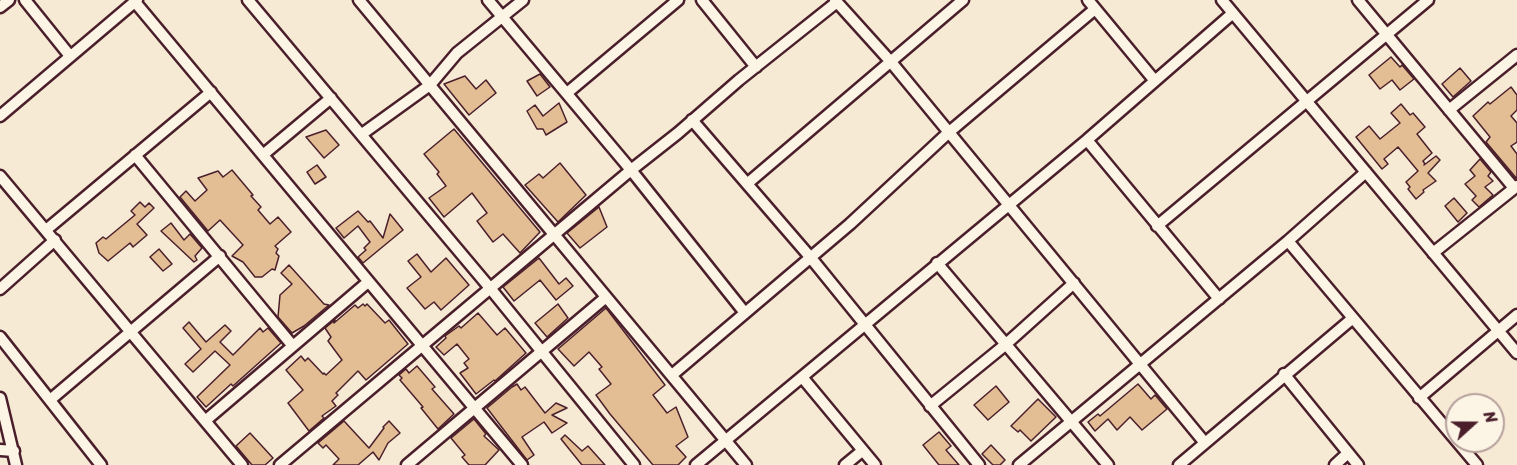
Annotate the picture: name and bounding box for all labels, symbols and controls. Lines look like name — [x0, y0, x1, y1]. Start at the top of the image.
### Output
north arrow — [1445, 393, 1505, 453]
text: N — [1475, 407, 1506, 427]

